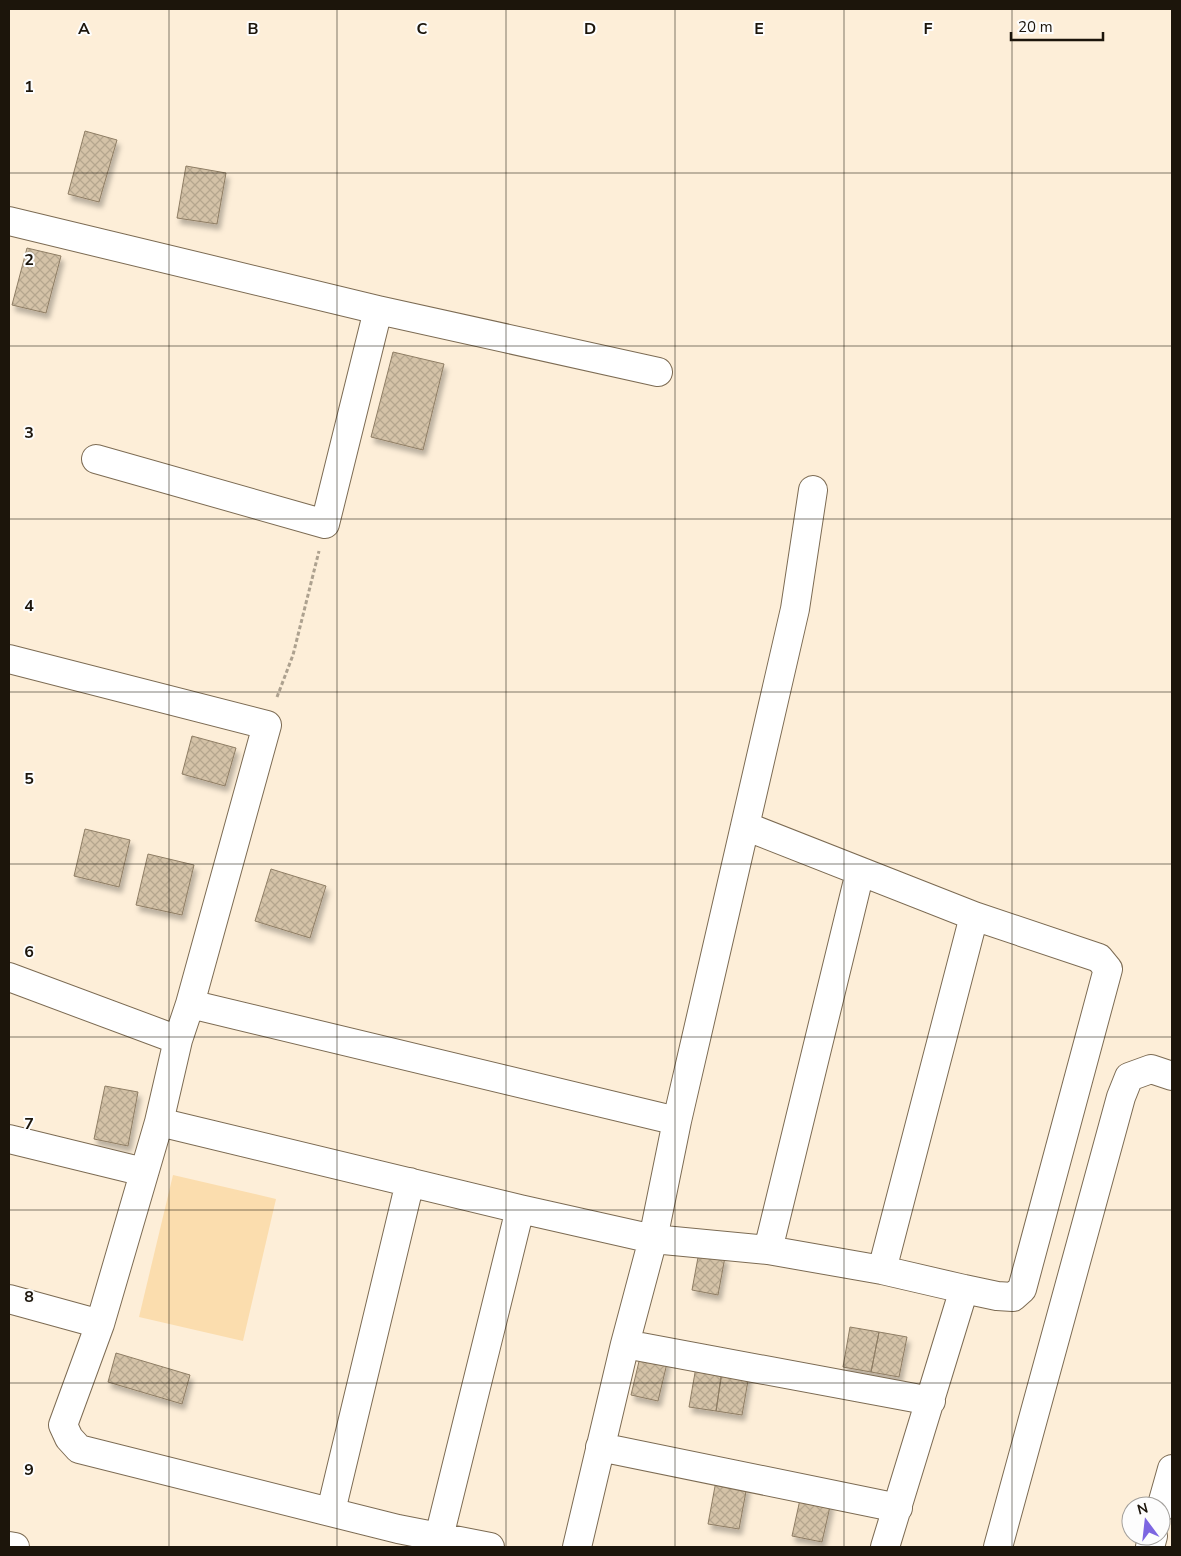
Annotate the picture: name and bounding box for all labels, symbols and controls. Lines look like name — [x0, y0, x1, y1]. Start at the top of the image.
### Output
scale bar — [1011, 10, 1104, 42]
text: 20 m — [1018, 17, 1053, 37]
text: A — [78, 18, 90, 40]
text: B — [247, 18, 259, 40]
text: C — [417, 18, 428, 40]
text: D — [584, 18, 596, 40]
text: E — [754, 18, 764, 40]
text: F — [924, 18, 933, 40]
text: 1 — [24, 76, 34, 98]
text: 2 — [24, 249, 34, 271]
text: 3 — [24, 422, 34, 444]
text: 4 — [24, 595, 34, 617]
text: 5 — [24, 768, 34, 790]
text: 6 — [24, 941, 34, 963]
text: 7 — [24, 1113, 34, 1135]
text: 8 — [24, 1286, 34, 1308]
text: 9 — [24, 1459, 34, 1481]
north arrow — [1121, 1496, 1171, 1546]
text: N — [1135, 1498, 1150, 1519]

